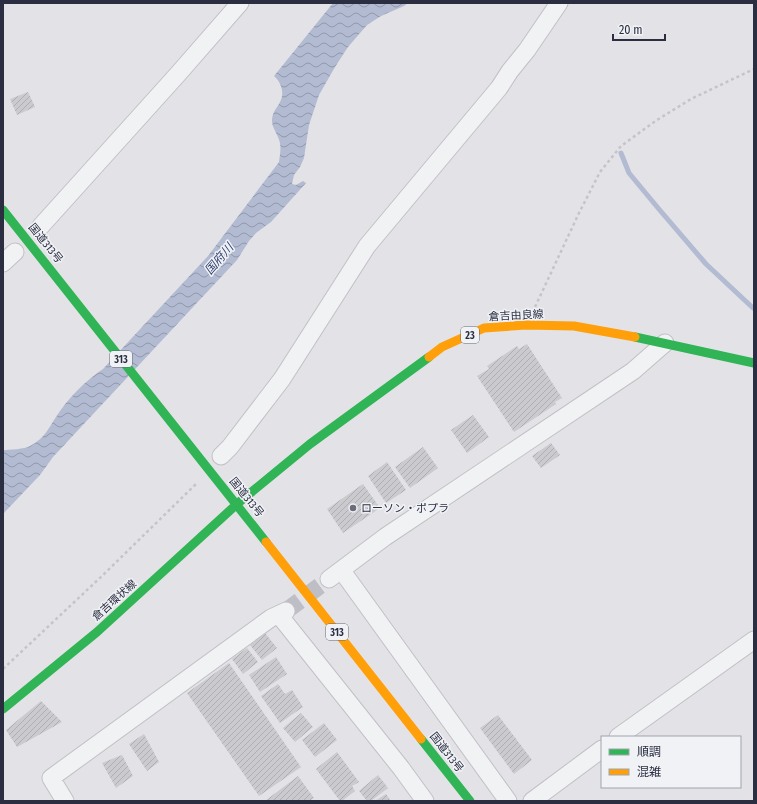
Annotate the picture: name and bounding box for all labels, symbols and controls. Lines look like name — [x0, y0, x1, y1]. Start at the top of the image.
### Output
scale bar — [613, 16, 665, 42]
text: 20 m — [619, 23, 643, 37]
street label: 国道313号 — [26, 221, 65, 266]
water label: 国府川 — [202, 239, 237, 277]
street label: 倉吉由良線 — [488, 308, 544, 323]
road number: 23 — [461, 327, 479, 343]
road number: 313 — [110, 351, 132, 367]
street label: 国道313号 — [227, 475, 266, 520]
place label: ローソン・ポプラ — [361, 502, 449, 515]
marker: ローソン・ポプラ — [348, 503, 358, 513]
street label: 倉吉環状線 — [90, 577, 139, 624]
road number: 313 — [326, 624, 348, 640]
street label: 国道313号 — [427, 730, 466, 775]
legend — [601, 736, 741, 788]
text: 順調 — [637, 745, 661, 759]
text: 混雑 — [637, 765, 661, 779]

